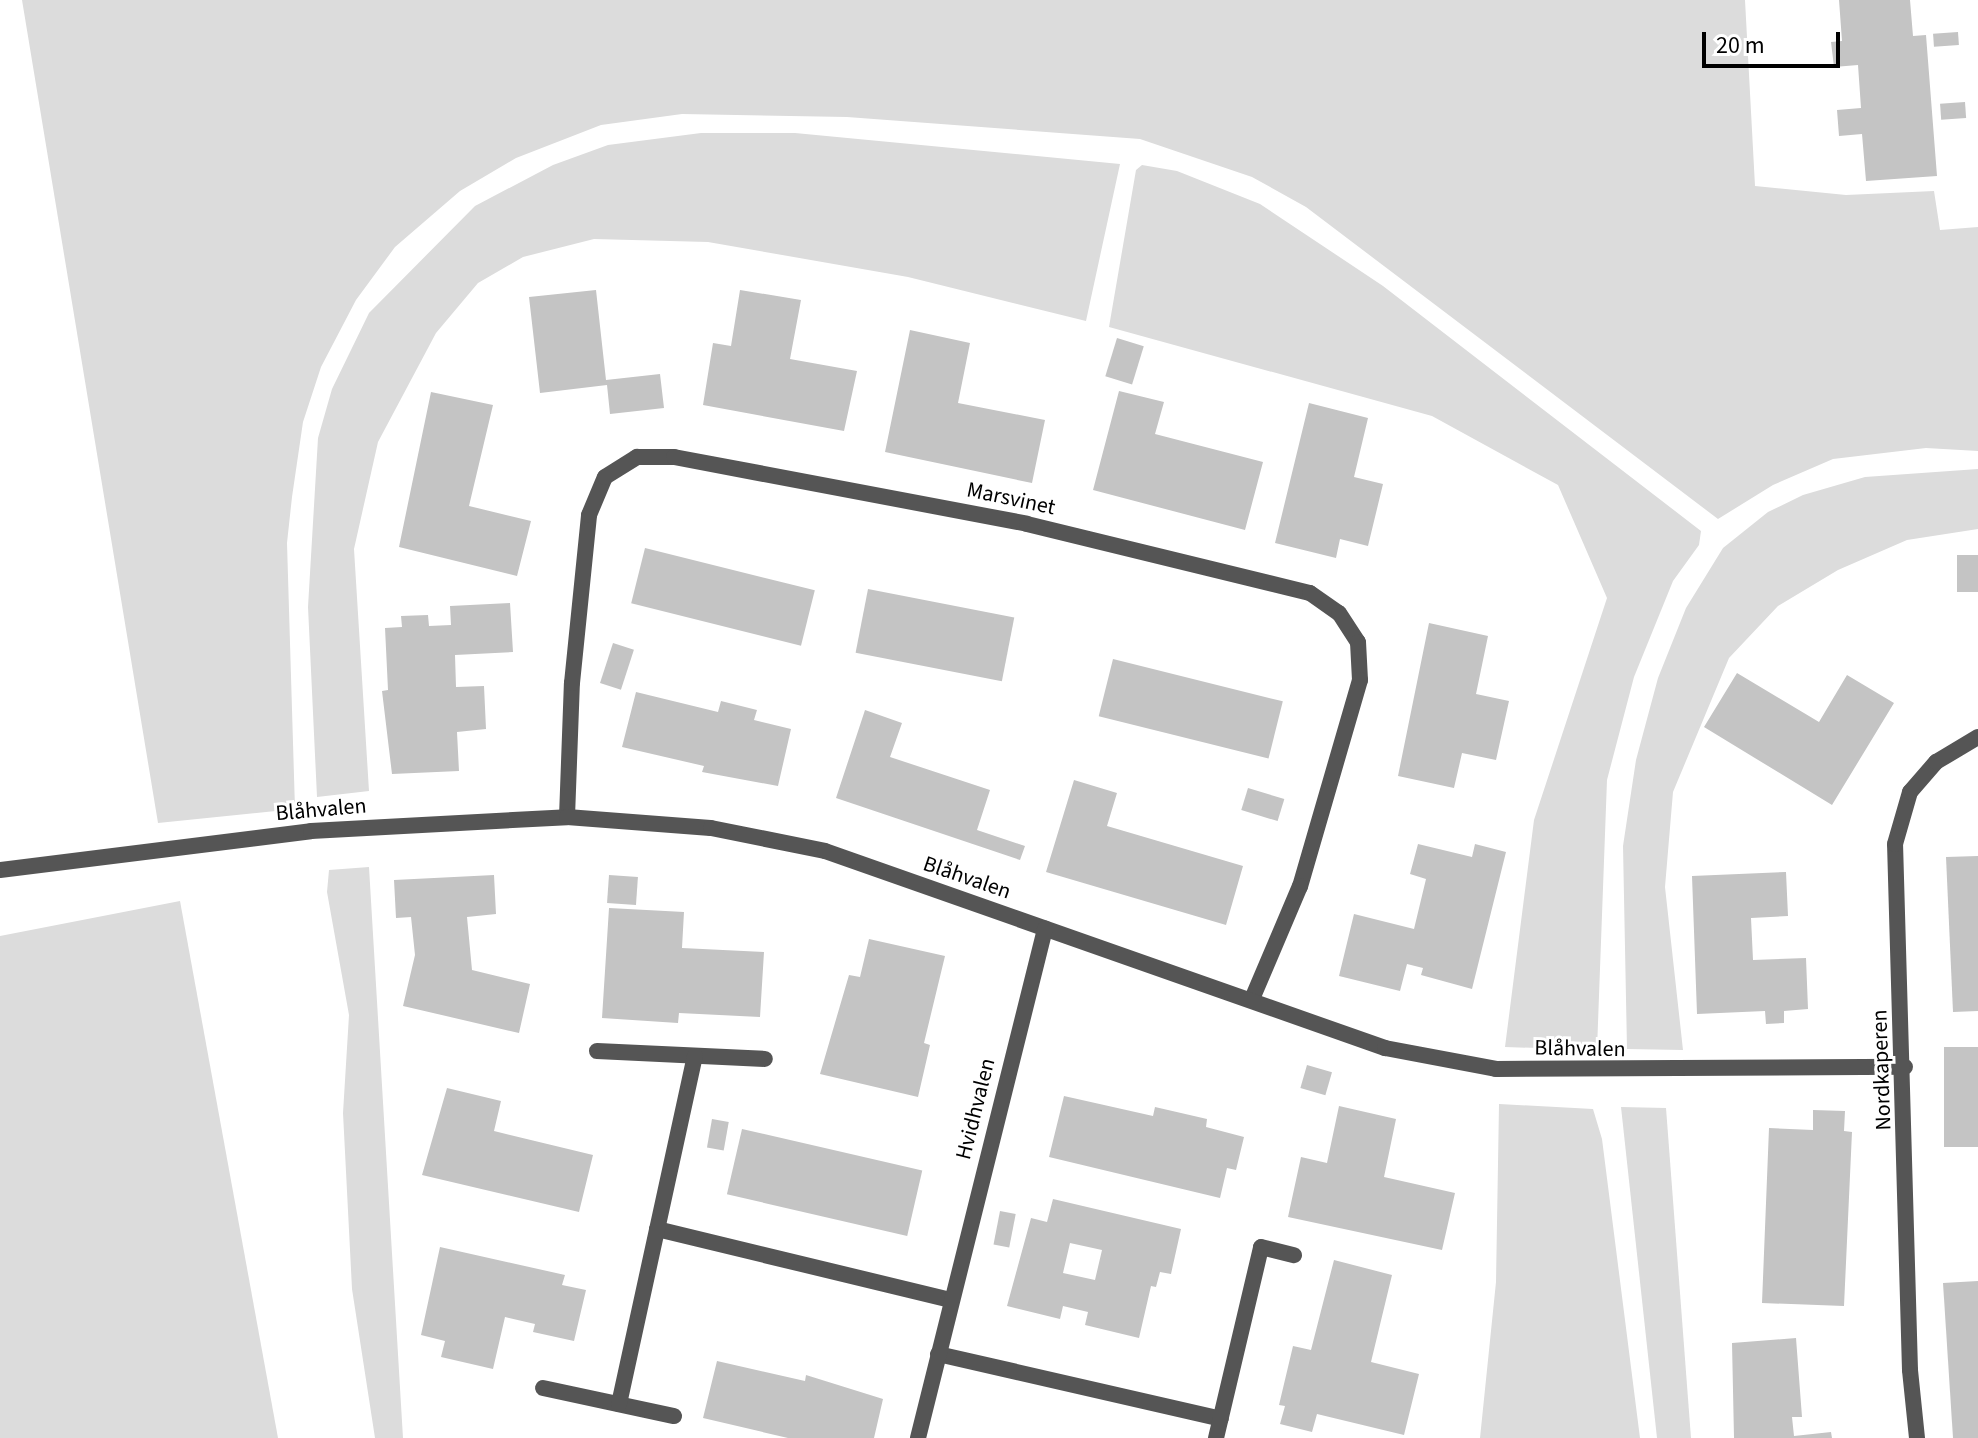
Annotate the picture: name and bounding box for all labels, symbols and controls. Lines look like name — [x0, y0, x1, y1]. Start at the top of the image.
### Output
scale bar — [1706, 16, 1844, 66]
text: 20 m — [1716, 28, 1765, 63]
street label: Marsvinet — [964, 477, 1058, 521]
street label: Blåhvalen — [274, 793, 368, 827]
street label: Blåhvalen — [920, 851, 1014, 905]
street label: Nordkaperen — [1867, 1009, 1897, 1131]
street label: Blåhvalen — [1534, 1035, 1626, 1063]
street label: Hvidhvalen — [951, 1056, 1001, 1162]

